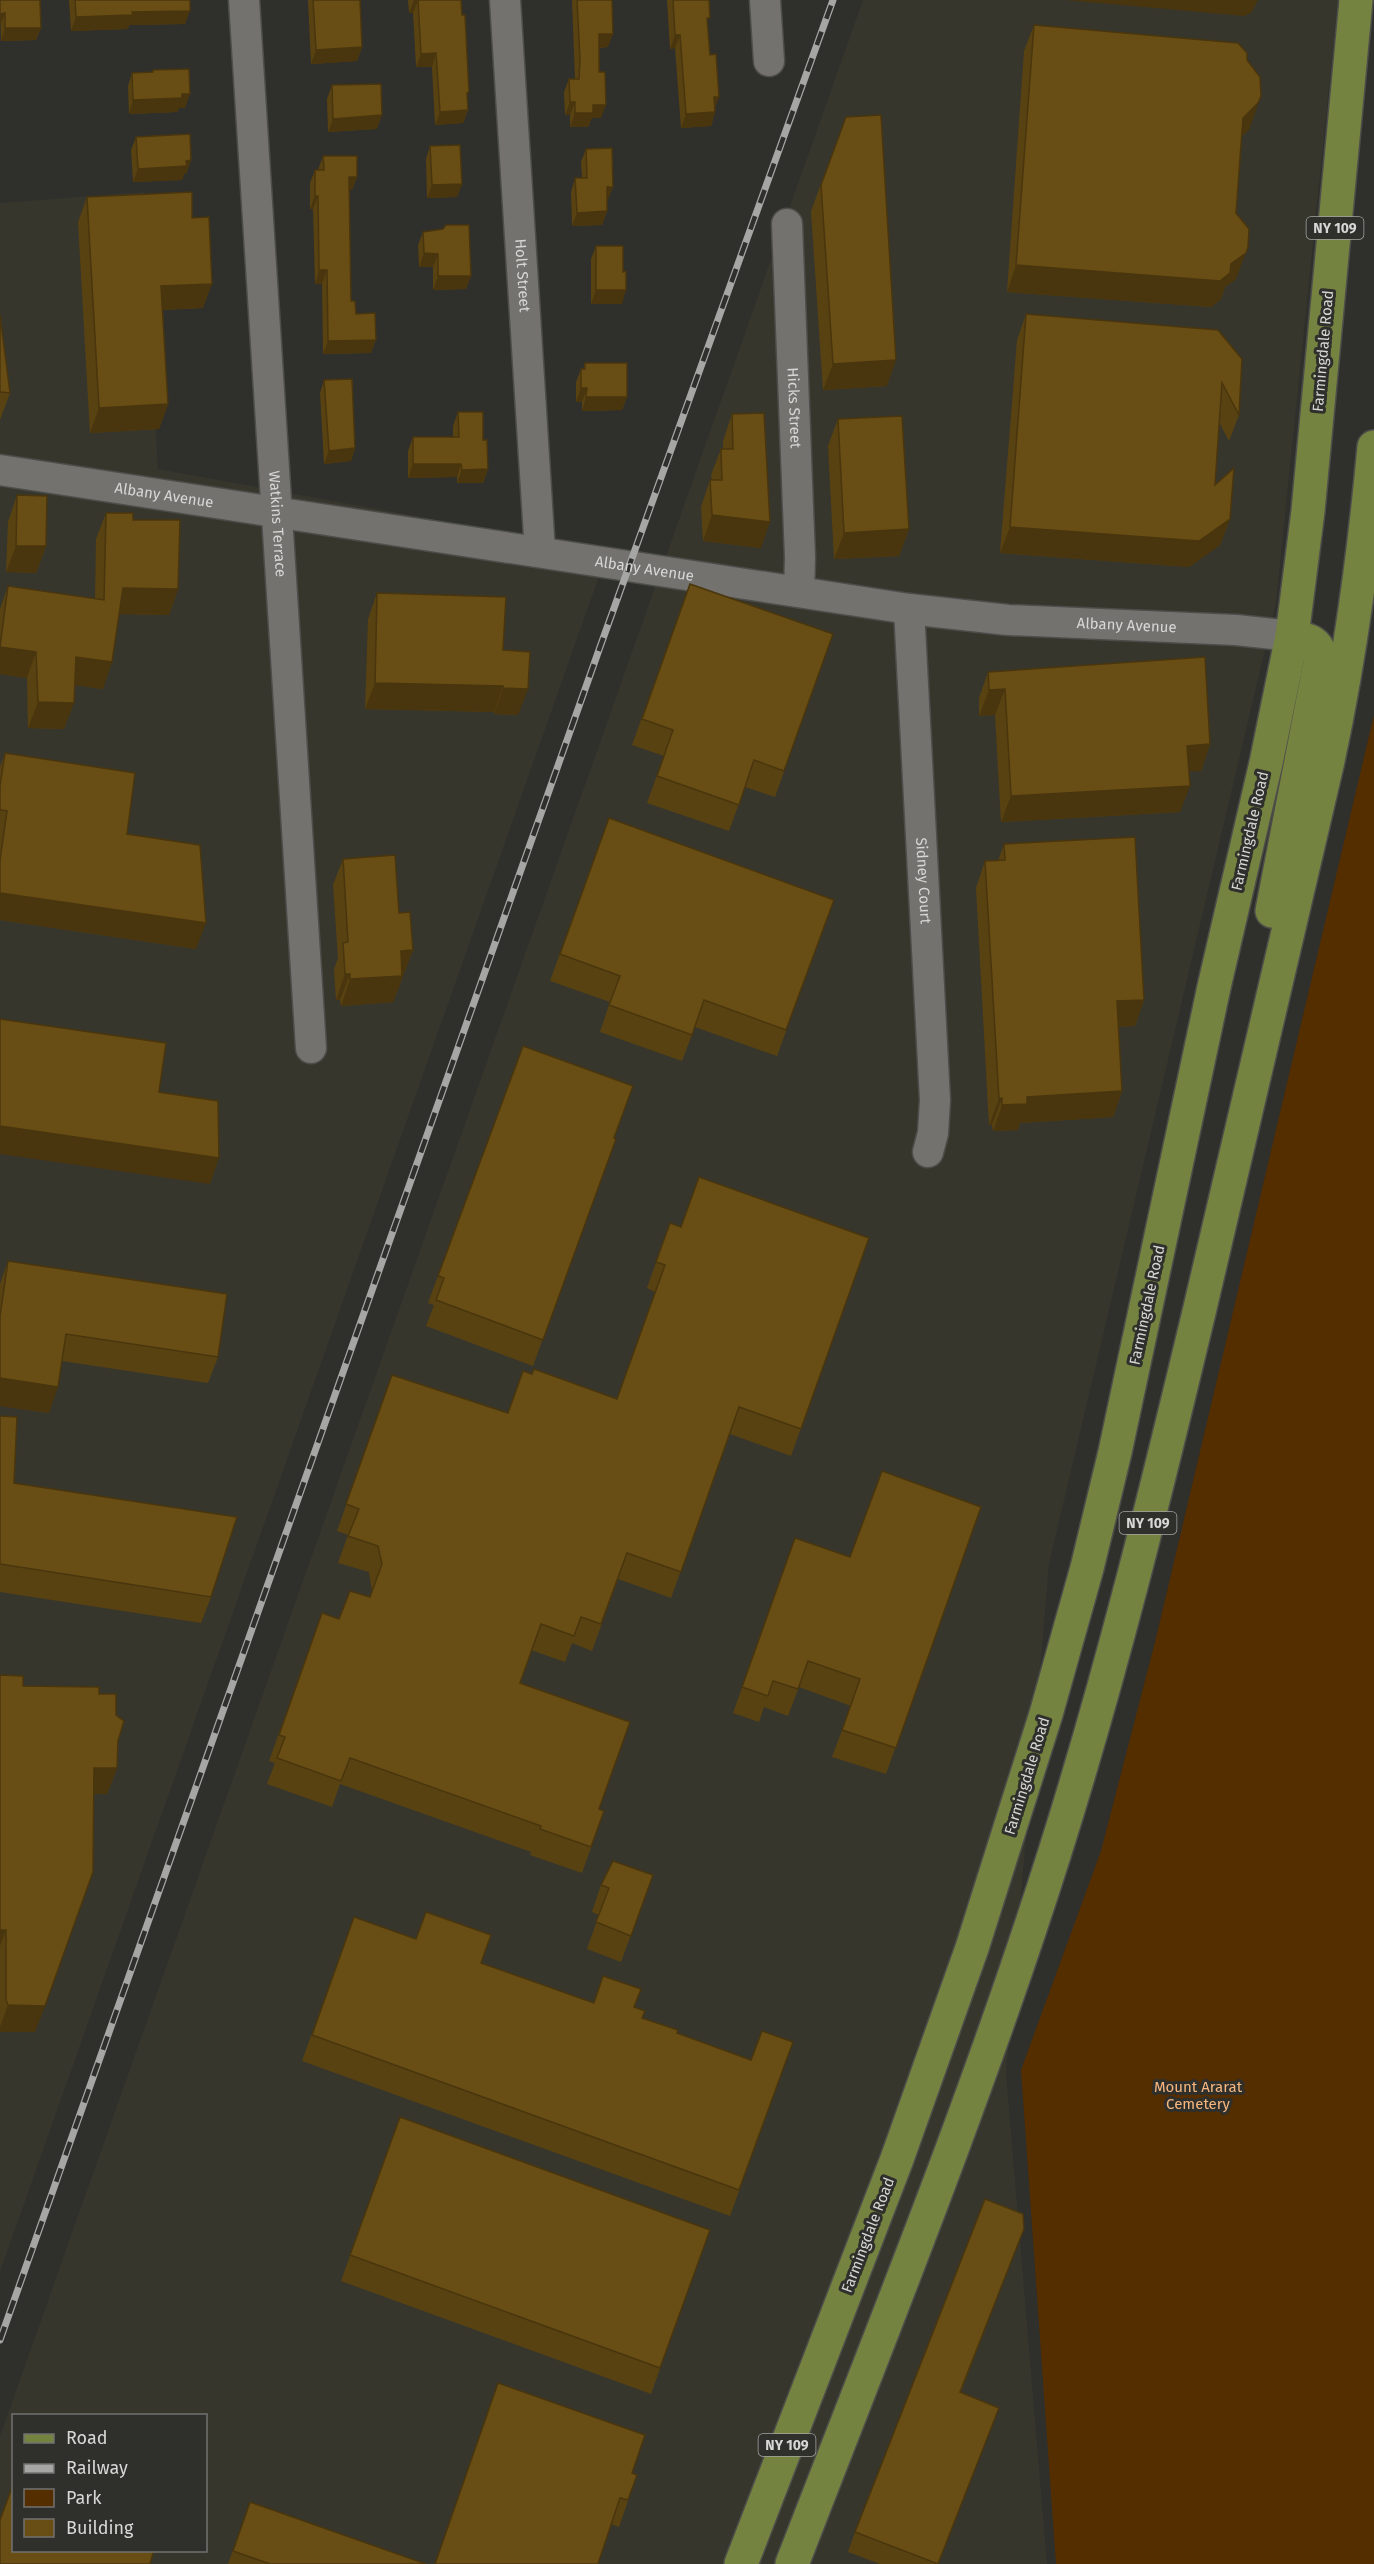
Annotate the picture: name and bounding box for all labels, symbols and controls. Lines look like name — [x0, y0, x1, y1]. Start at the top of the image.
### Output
road number: NY 109 — [1306, 217, 1364, 239]
street label: Holt Street — [511, 238, 534, 313]
street label: Farmingdale Road — [1309, 289, 1337, 413]
street label: Hicks Street — [784, 367, 805, 449]
street label: Watkins Terrace — [265, 470, 290, 578]
street label: Albany Avenue — [113, 479, 215, 512]
street label: Albany Avenue — [594, 552, 695, 585]
street label: Albany Avenue — [1076, 614, 1177, 636]
street label: Farmingdale Road — [1228, 770, 1272, 892]
street label: Sidney Court — [912, 837, 935, 925]
street label: Farmingdale Road — [1126, 1244, 1168, 1366]
road number: NY 109 — [1120, 1512, 1176, 1534]
street label: Farmingdale Road — [1001, 1715, 1053, 1837]
park label: Mount Ararat Cemetery — [1154, 2078, 1243, 2113]
street label: Farmingdale Road — [838, 2175, 898, 2295]
legend — [12, 2414, 207, 2552]
text: Road — [66, 2427, 108, 2449]
road number: NY 109 — [758, 2434, 816, 2456]
text: Railway — [66, 2457, 128, 2479]
text: Park — [66, 2487, 102, 2509]
text: Building — [66, 2517, 134, 2539]

